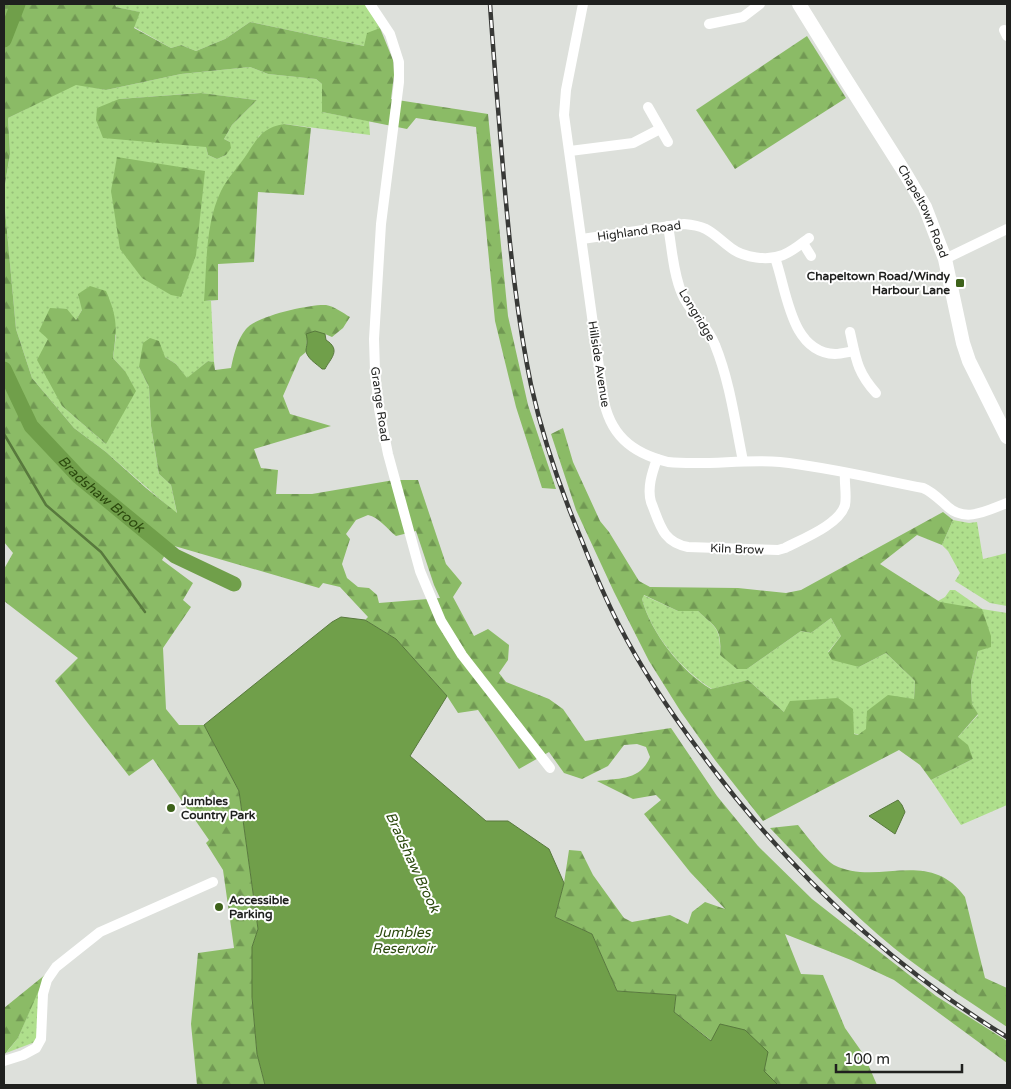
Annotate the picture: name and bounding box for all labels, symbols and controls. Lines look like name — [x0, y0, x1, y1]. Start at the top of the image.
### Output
street label: Chapeltown Road — [895, 162, 951, 260]
street label: Highland Road — [596, 218, 682, 244]
place label: Chapeltown Road/Windy Harbour Lane — [807, 269, 951, 297]
marker: Chapeltown Road/Windy Harbour Lane — [954, 277, 966, 289]
street label: Longridge — [676, 286, 718, 344]
street label: Hillside Avenue — [585, 320, 613, 408]
street label: Grange Road — [368, 366, 392, 442]
water label: Bradshaw Brook — [54, 452, 149, 537]
street label: Kiln Brow — [710, 541, 765, 557]
place label: Jumbles Country Park — [180, 794, 256, 823]
marker: Jumbles Country Park — [165, 802, 177, 814]
water label: Bradshaw Brook — [382, 809, 444, 916]
place label: Accessible Parking — [229, 893, 289, 922]
marker: Accessible Parking — [213, 901, 225, 913]
water label: Jumbles Reservoir — [372, 924, 436, 957]
scale bar — [836, 1042, 962, 1074]
text: 100 m — [844, 1050, 890, 1068]

